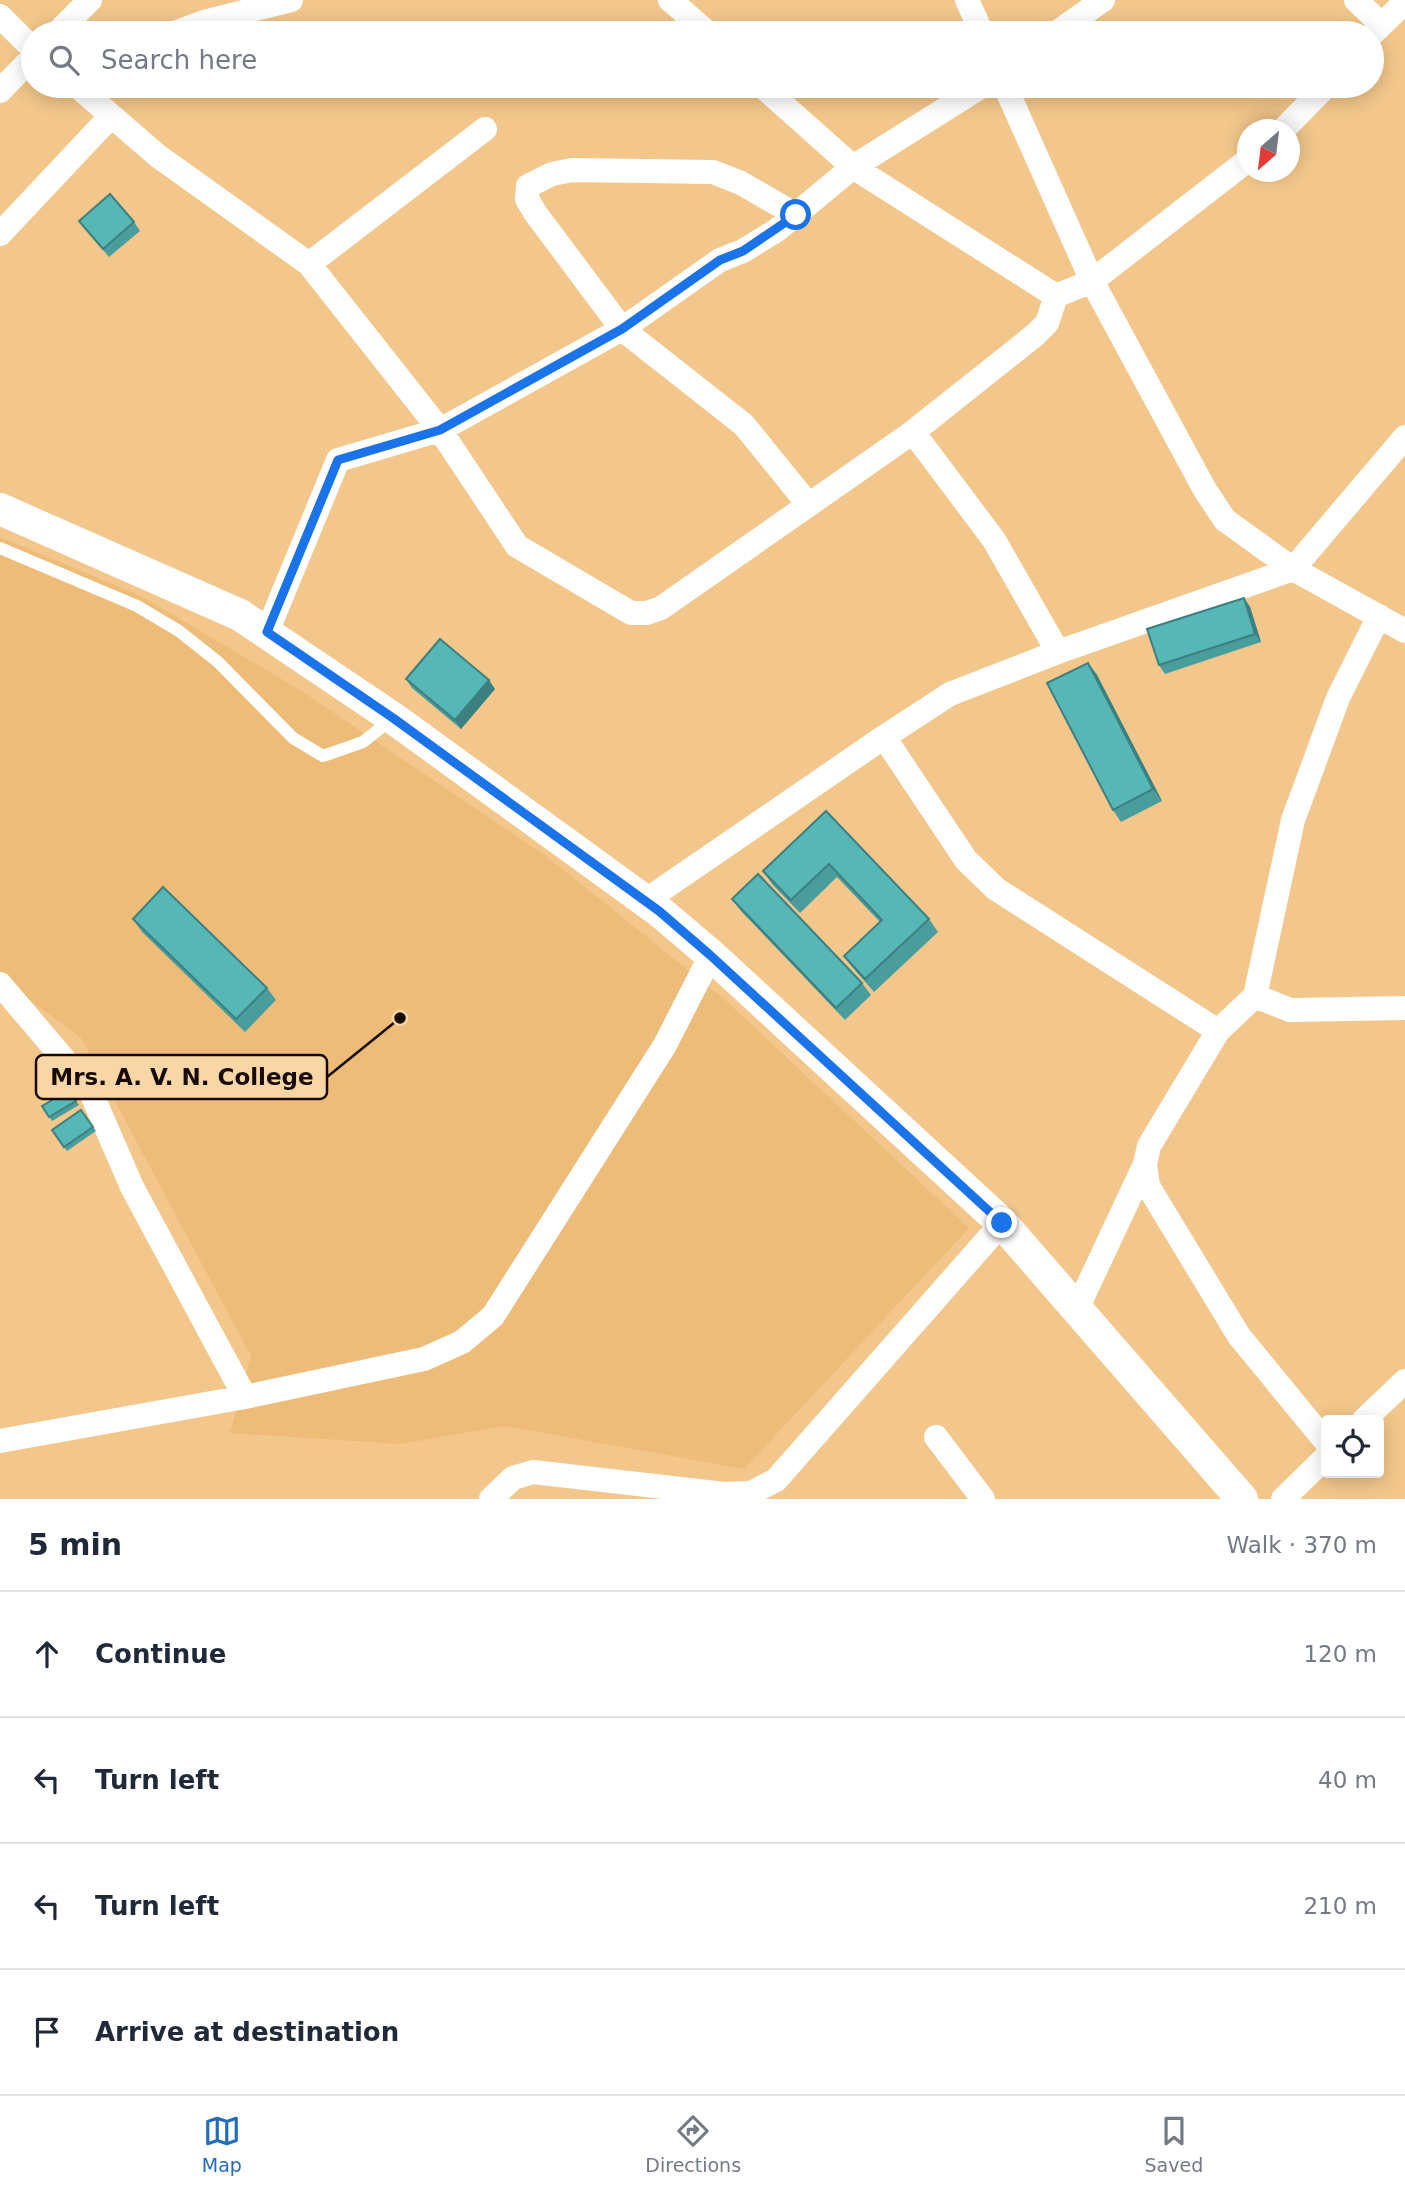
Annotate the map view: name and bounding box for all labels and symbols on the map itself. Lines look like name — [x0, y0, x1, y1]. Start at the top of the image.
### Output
north arrow — [1237, 119, 1300, 182]
route start — [780, 199, 811, 230]
callout: Mrs. A. V. N. College — [36, 1055, 327, 1099]
text: Mrs. A. V. N. College — [50, 1064, 314, 1090]
route end — [986, 1207, 1017, 1238]

